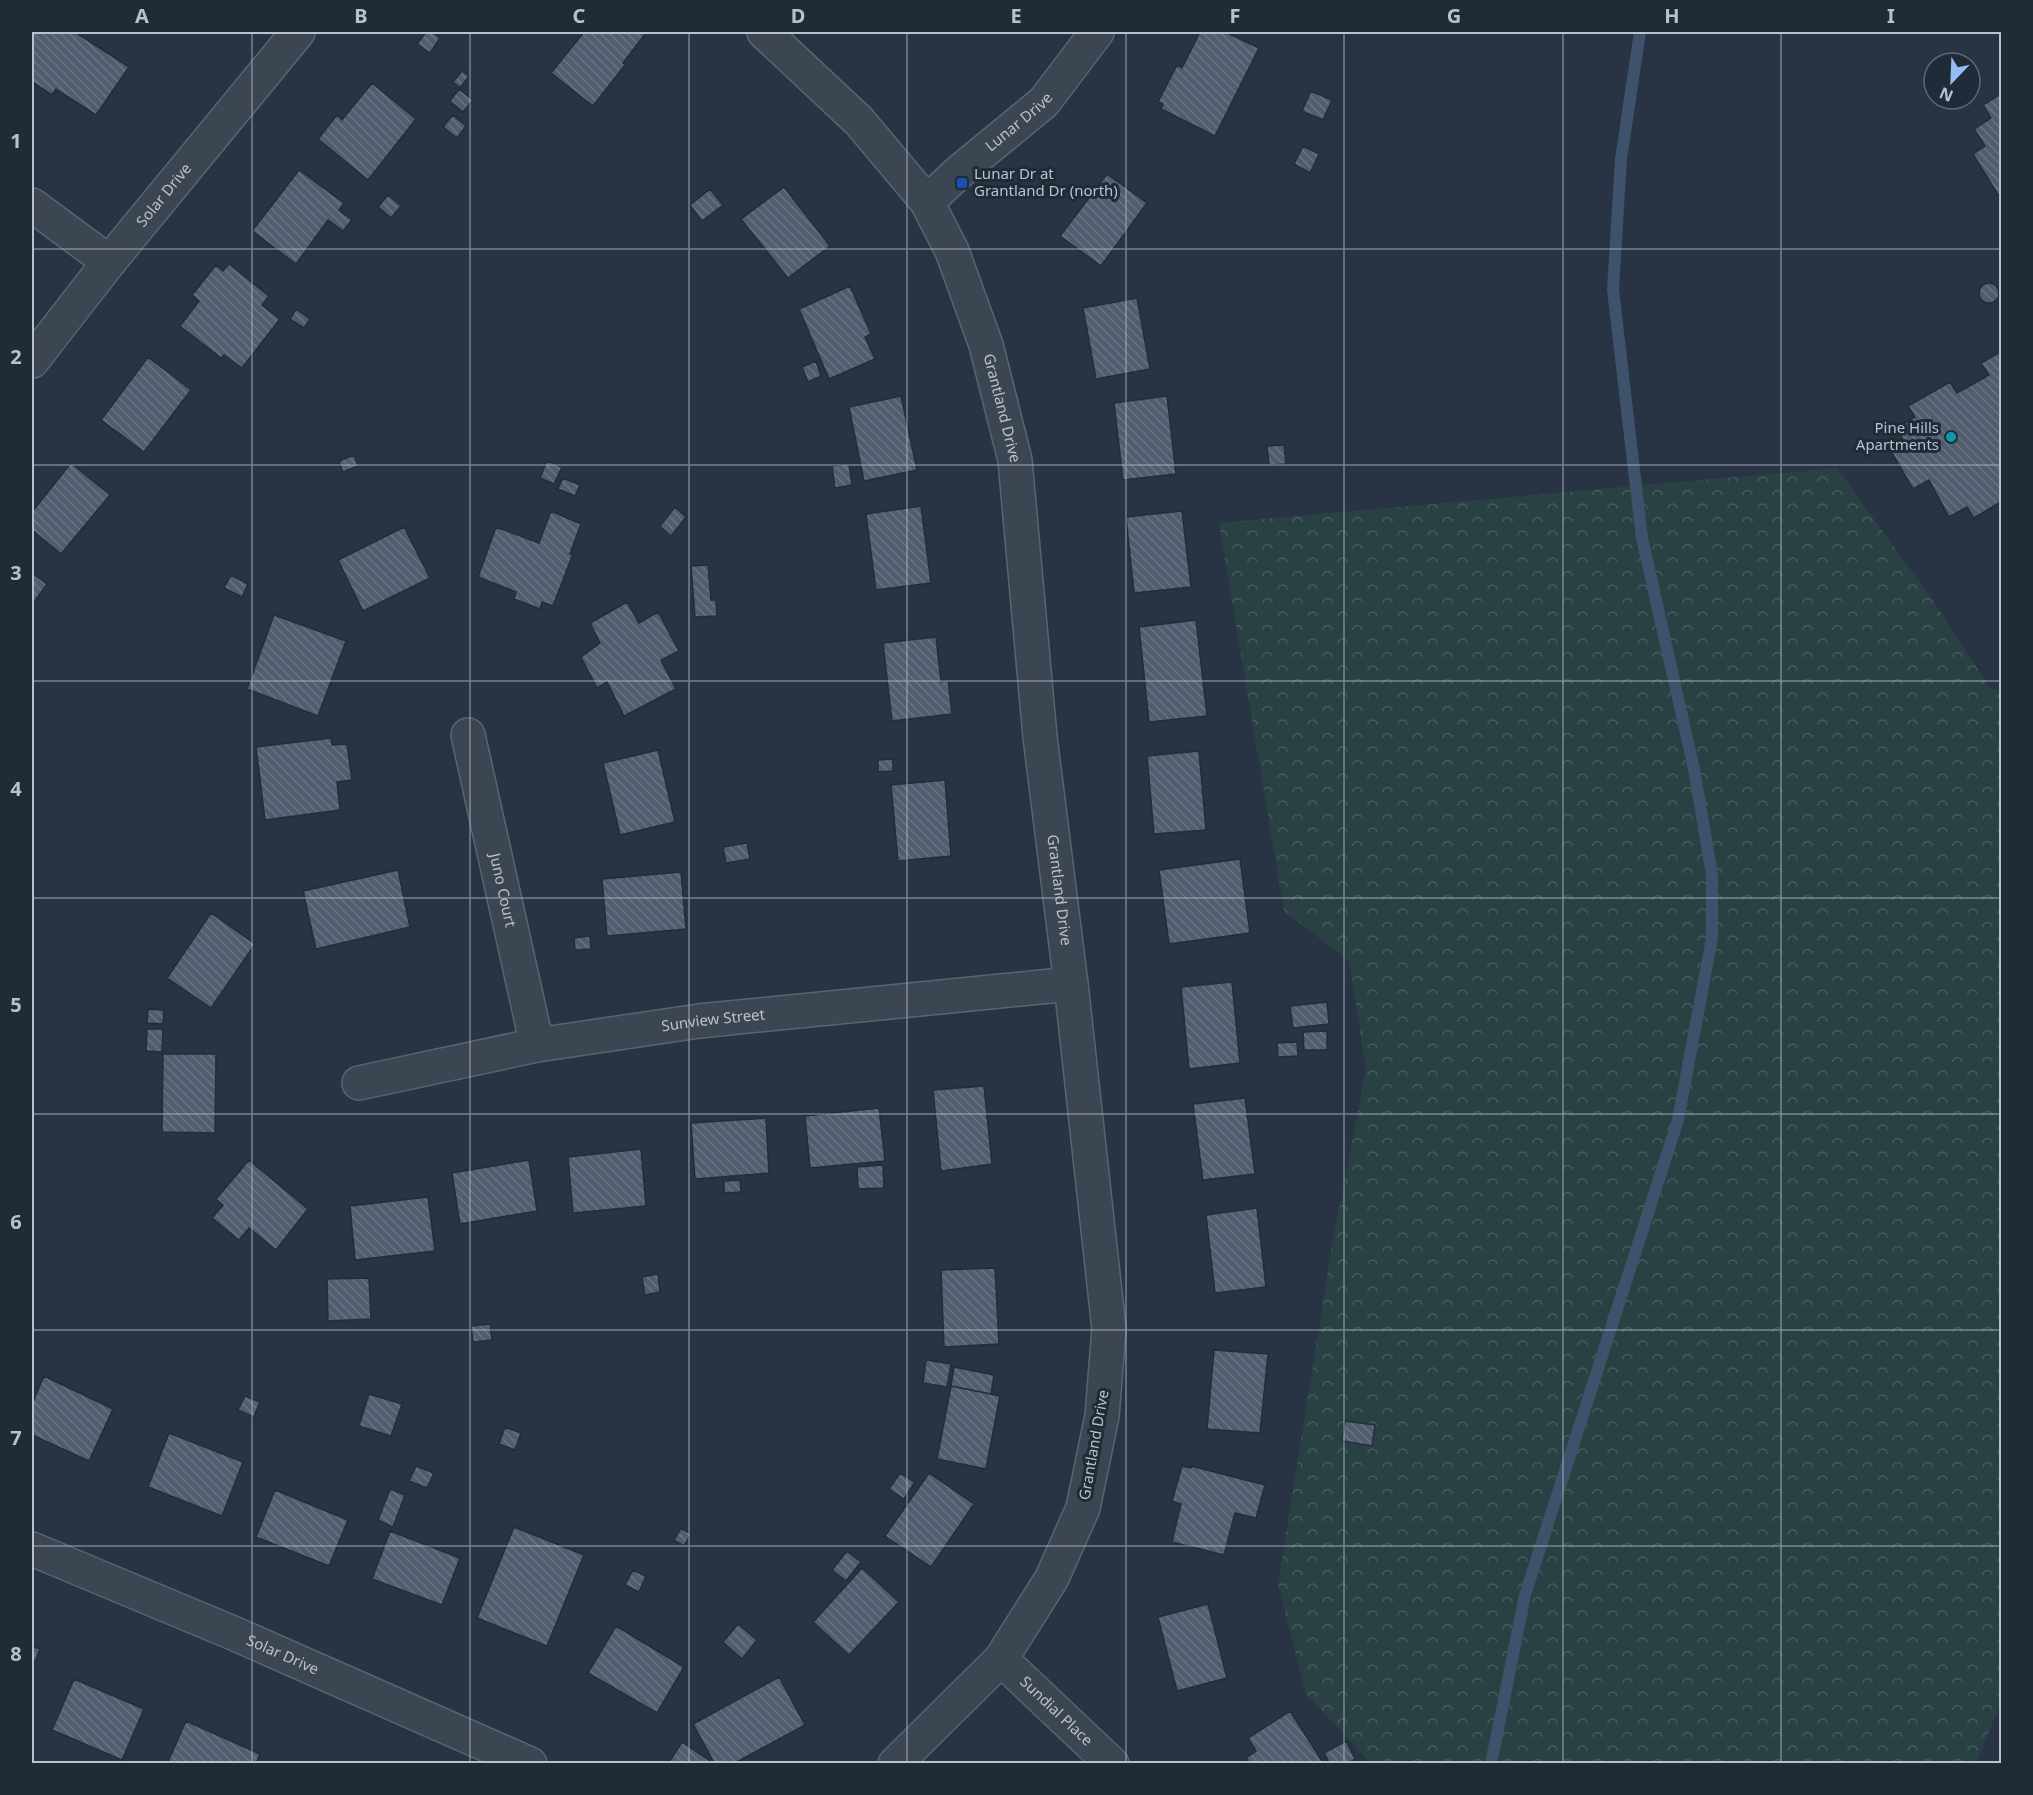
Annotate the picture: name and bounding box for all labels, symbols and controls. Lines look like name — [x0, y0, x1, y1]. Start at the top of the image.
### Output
text: A — [135, 2, 149, 29]
text: B — [354, 2, 368, 29]
text: C — [573, 2, 586, 29]
text: D — [791, 2, 805, 29]
text: E — [1010, 2, 1022, 29]
text: F — [1230, 2, 1240, 29]
text: G — [1447, 2, 1461, 29]
text: H — [1664, 2, 1680, 29]
text: I — [1887, 2, 1895, 29]
north arrow — [1922, 51, 1982, 111]
text: N — [1936, 82, 1956, 107]
street label: Lunar Drive — [981, 88, 1057, 155]
text: 1 — [10, 127, 22, 154]
street label: Solar Drive — [131, 158, 195, 231]
place label: Lunar Dr at Grantland Dr (north) — [974, 163, 1118, 200]
marker: Lunar Dr at Grantland Dr (north) — [955, 176, 969, 190]
text: 2 — [10, 343, 22, 370]
street label: Grantland Drive — [980, 351, 1026, 465]
place label: Pine Hills Apartments — [1856, 417, 1939, 454]
marker: Pine Hills Apartments — [1944, 430, 1958, 444]
text: 3 — [10, 559, 22, 586]
text: 4 — [10, 775, 22, 802]
street label: Grantland Drive — [1043, 833, 1077, 947]
street label: Juno Court — [485, 849, 522, 929]
text: 5 — [10, 991, 22, 1018]
street label: Sunview Street — [660, 1003, 766, 1035]
text: 6 — [10, 1208, 22, 1235]
street label: Grantland Drive — [1073, 1388, 1113, 1502]
text: 7 — [10, 1424, 22, 1451]
street label: Solar Drive — [244, 1629, 322, 1679]
text: 8 — [10, 1640, 22, 1667]
street label: Sundial Place — [1016, 1671, 1098, 1750]

